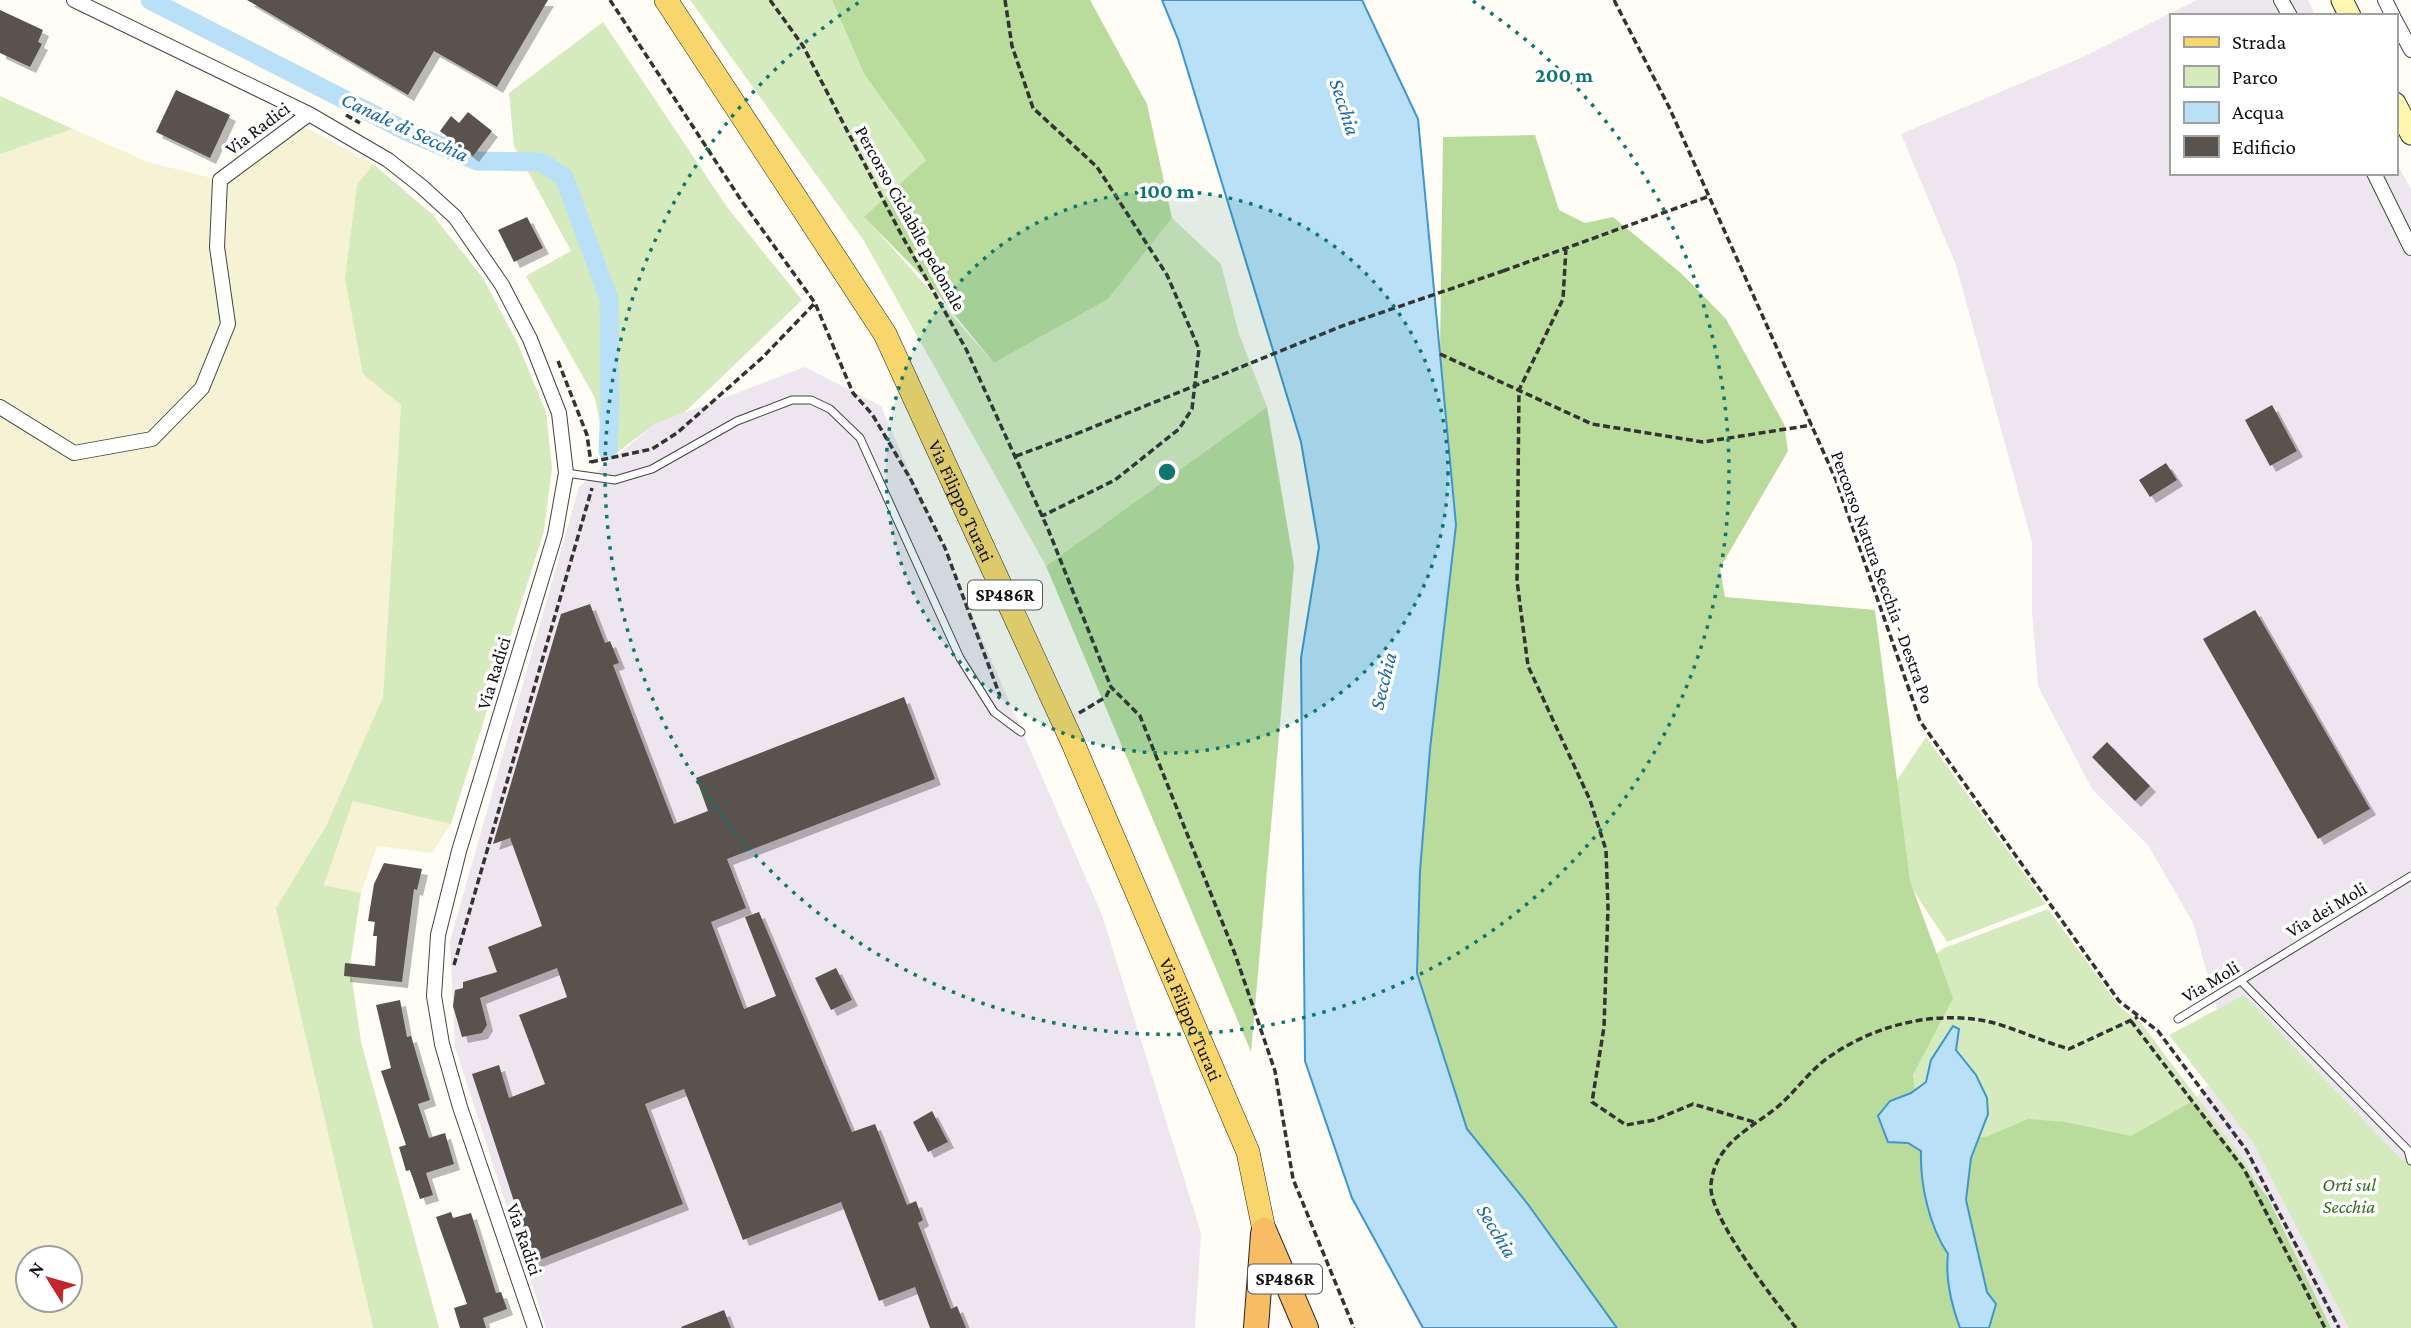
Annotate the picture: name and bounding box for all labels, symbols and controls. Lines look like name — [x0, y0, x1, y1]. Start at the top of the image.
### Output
legend — [2170, 14, 2397, 175]
text: Strada — [2232, 30, 2287, 54]
text: 200 m — [1535, 63, 1593, 87]
text: Parco — [2232, 65, 2278, 89]
water label: Secchia — [1325, 76, 1365, 138]
water label: Canale di Secchia — [338, 87, 472, 167]
street label: Via Radici — [221, 97, 294, 159]
text: Acqua — [2232, 100, 2284, 124]
street label: Percorso Ciclabile pedonale — [851, 122, 970, 314]
text: Edificio — [2232, 135, 2296, 159]
text: 100 m — [1139, 179, 1195, 203]
street label: Via Filippo Turati — [924, 437, 998, 565]
street label: Percorso Natura Secchia - Destra Po — [1827, 448, 1938, 706]
centre of rings — [1155, 460, 1179, 484]
road number: SP486R — [968, 580, 1042, 610]
street label: Via Radici — [472, 634, 514, 712]
water label: Secchia — [1364, 650, 1402, 712]
street label: Via dei Moli — [2282, 877, 2370, 942]
street label: Via Filippo Turati — [1155, 955, 1226, 1084]
street label: Via Moli — [2178, 956, 2243, 1007]
park label: Orti sul Secchia — [2322, 1174, 2376, 1217]
street label: Via Radici — [502, 1200, 547, 1278]
water label: Secchia — [1472, 1200, 1522, 1262]
north arrow — [14, 1244, 84, 1314]
text: N — [24, 1258, 48, 1281]
road number: SP486R — [1248, 1264, 1322, 1294]

